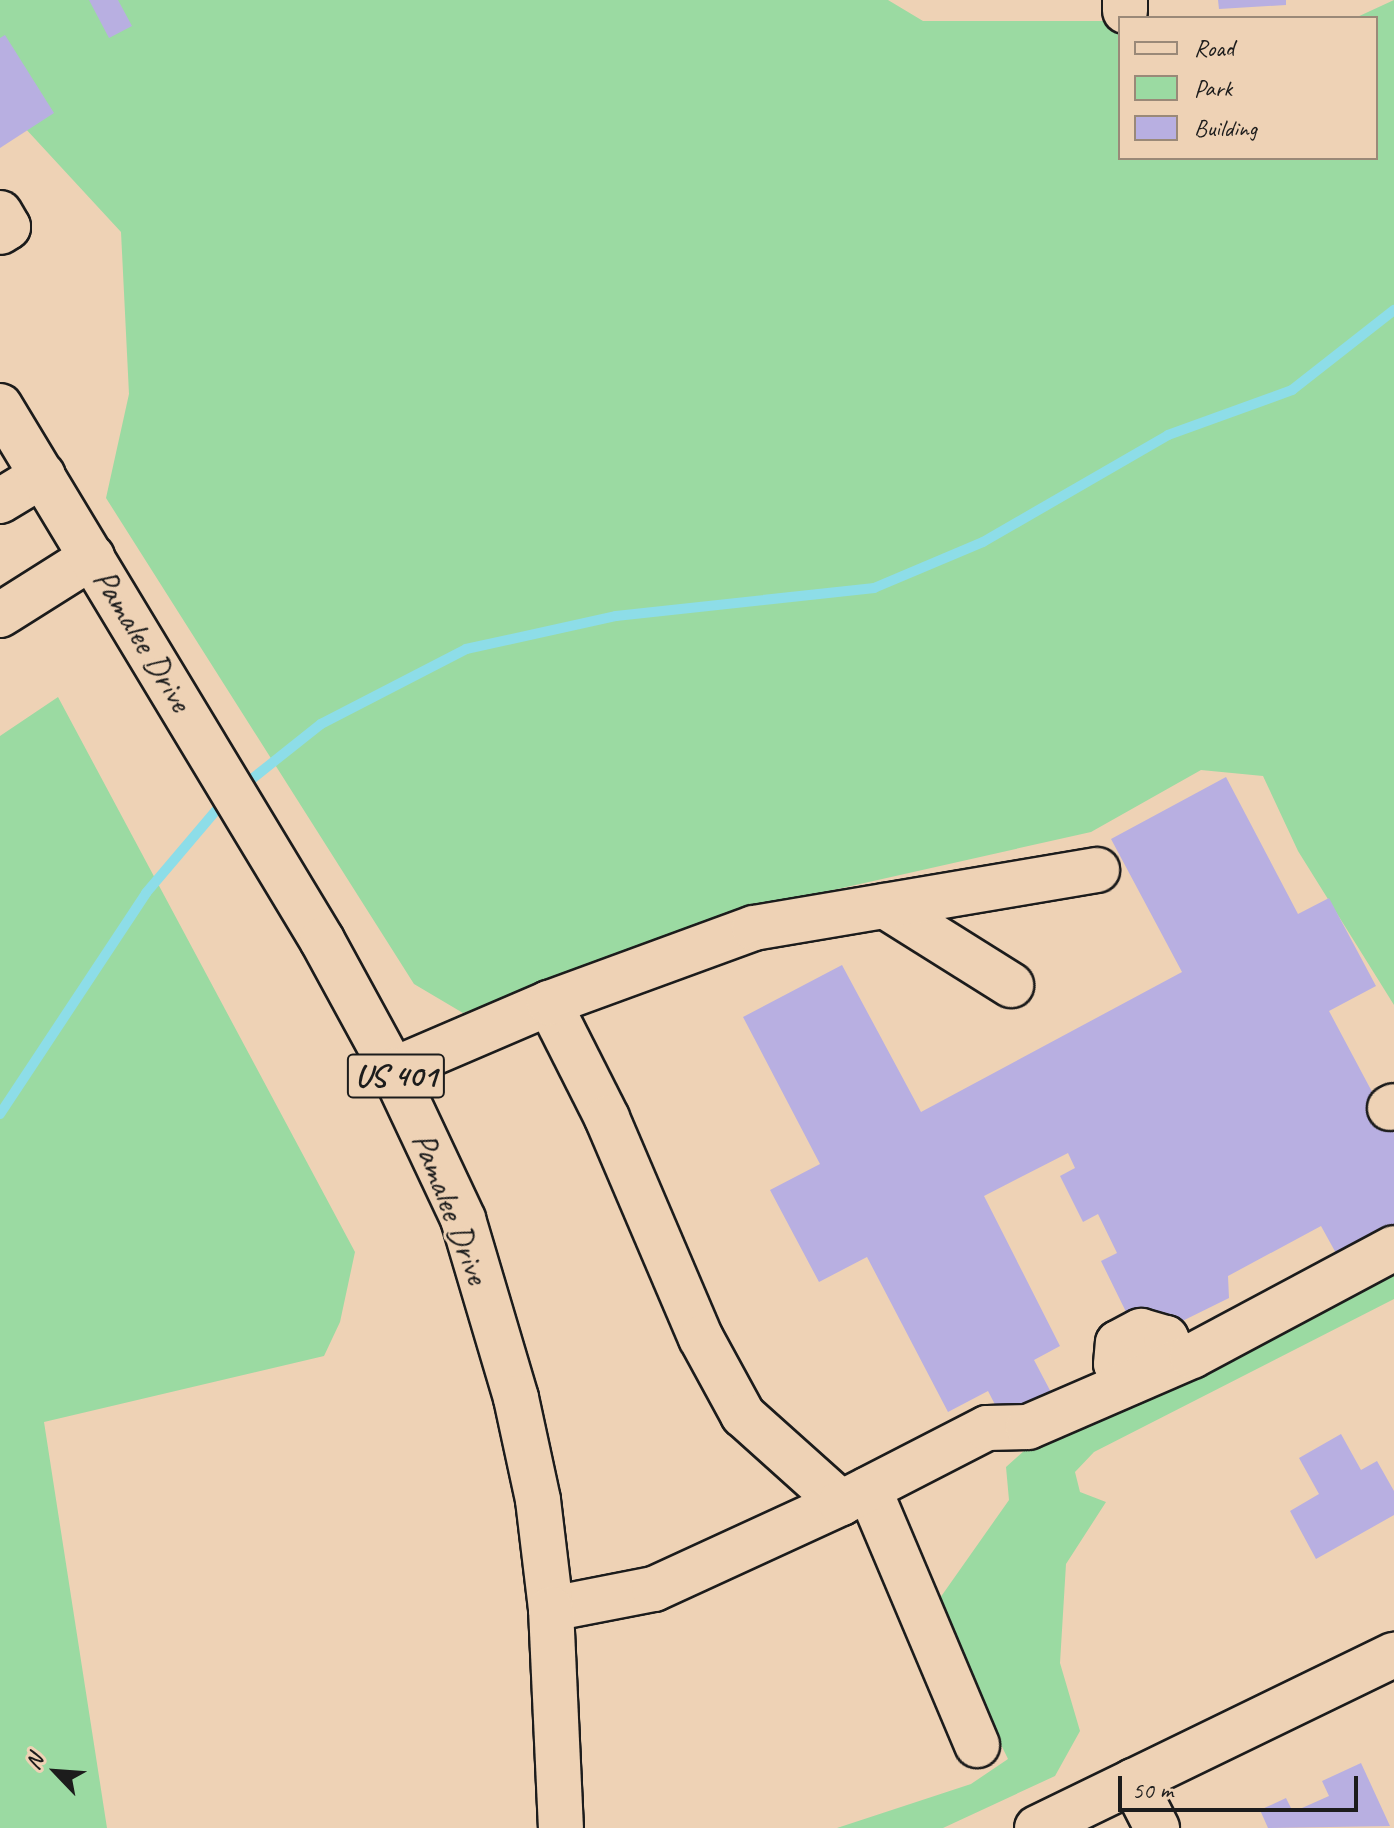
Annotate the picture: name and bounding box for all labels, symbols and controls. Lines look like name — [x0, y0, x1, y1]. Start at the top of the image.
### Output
legend — [1118, 16, 1378, 160]
text: Road — [1194, 33, 1234, 63]
text: Park — [1194, 73, 1232, 103]
text: Building — [1194, 113, 1257, 143]
street label: Pamalee Drive — [85, 561, 201, 719]
road number: US 401 — [346, 1048, 446, 1104]
street label: Pamalee Drive — [403, 1126, 499, 1290]
north arrow — [16, 1732, 96, 1812]
text: N — [19, 1750, 50, 1774]
scale bar — [1122, 1760, 1362, 1810]
text: 50 m — [1132, 1775, 1173, 1805]

